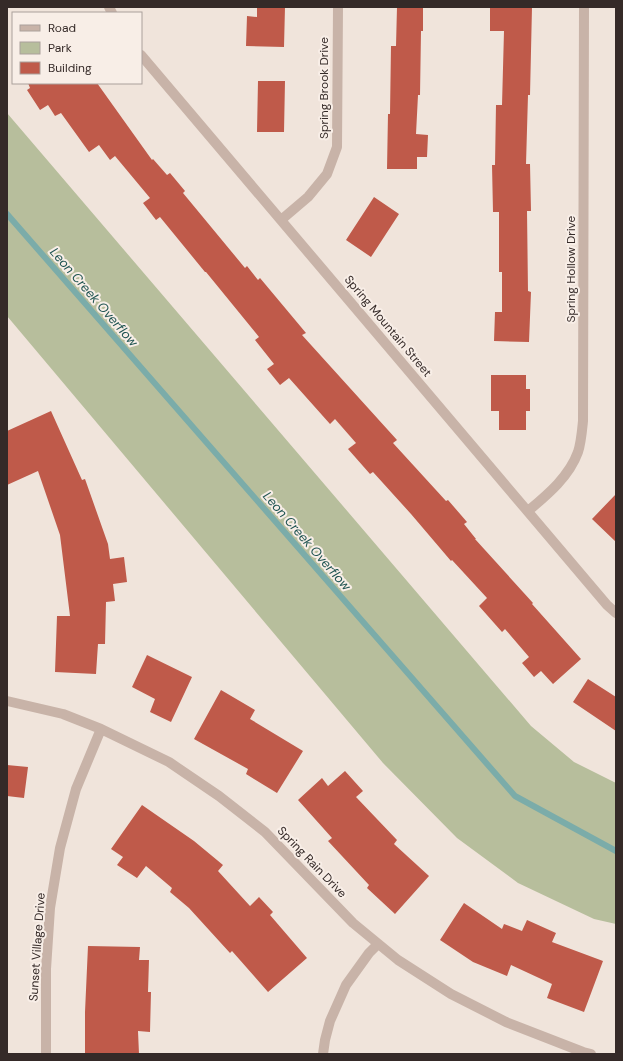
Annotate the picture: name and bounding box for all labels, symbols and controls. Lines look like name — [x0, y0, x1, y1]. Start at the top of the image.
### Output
legend — [12, 12, 142, 84]
text: Road — [48, 20, 76, 36]
street label: Spring Brook Drive — [316, 37, 332, 139]
text: Park — [48, 40, 72, 56]
text: Building — [48, 60, 92, 76]
street label: Spring Hollow Drive — [563, 215, 579, 322]
water label: Leon Creek Overflow — [46, 244, 142, 351]
street label: Spring Mountain Street — [341, 272, 435, 380]
water label: Leon Creek Overflow — [259, 488, 355, 595]
street label: Spring Rain Drive — [274, 823, 350, 901]
street label: Sunset Village Drive — [25, 892, 49, 1002]

